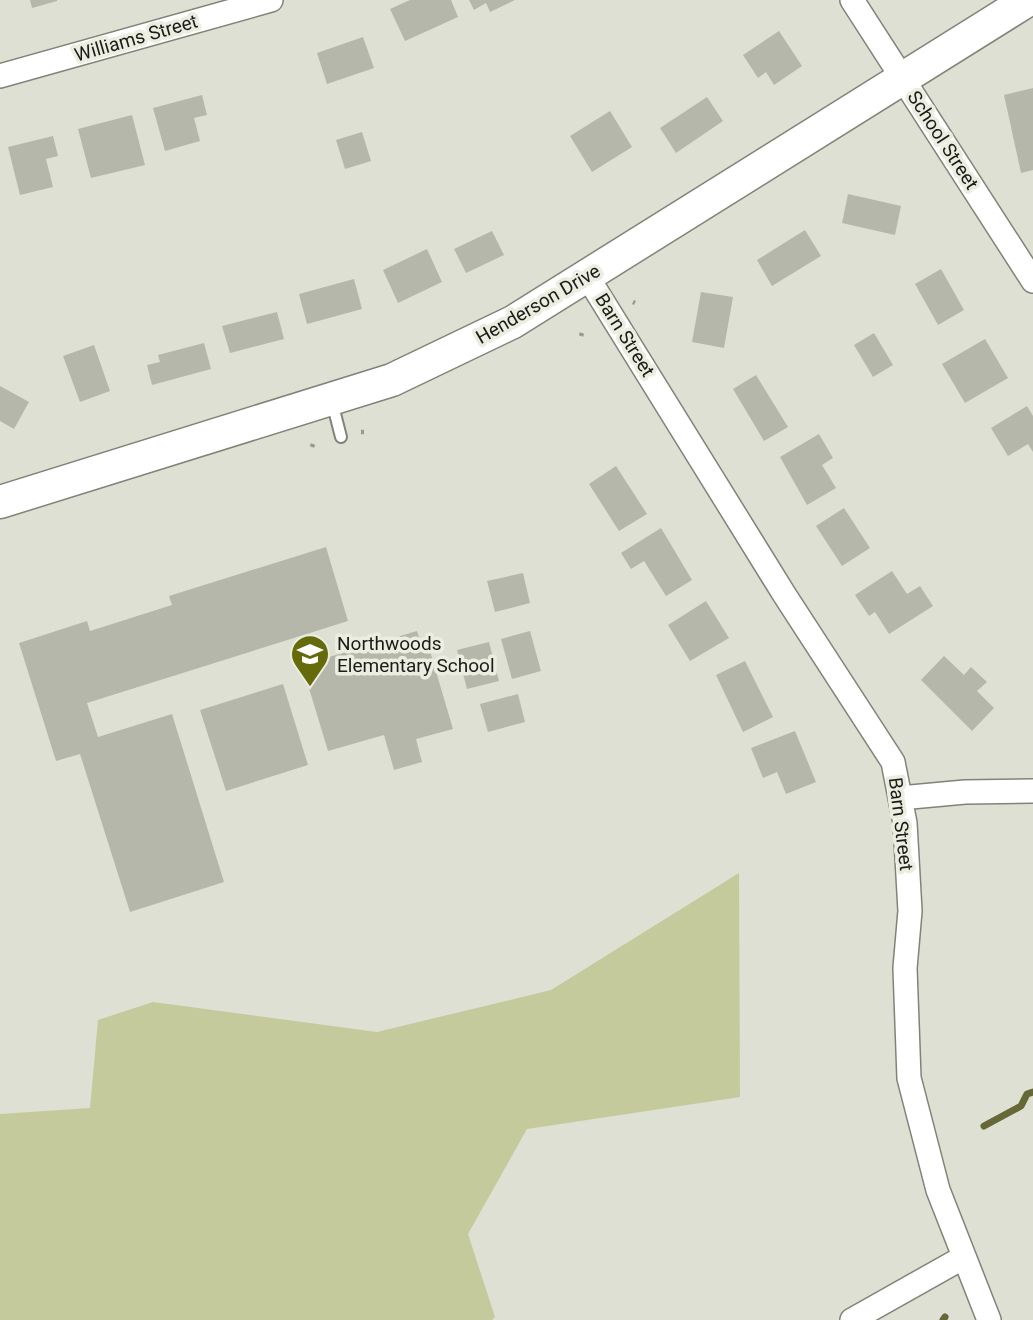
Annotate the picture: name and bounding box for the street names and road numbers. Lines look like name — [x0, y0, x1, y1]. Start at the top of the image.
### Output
street label: Williams Street — [72, 9, 200, 67]
street label: School Street — [903, 86, 983, 194]
street label: Henderson Drive — [472, 259, 604, 349]
street label: Barn Street — [590, 289, 660, 381]
street label: Barn Street — [884, 776, 918, 872]

